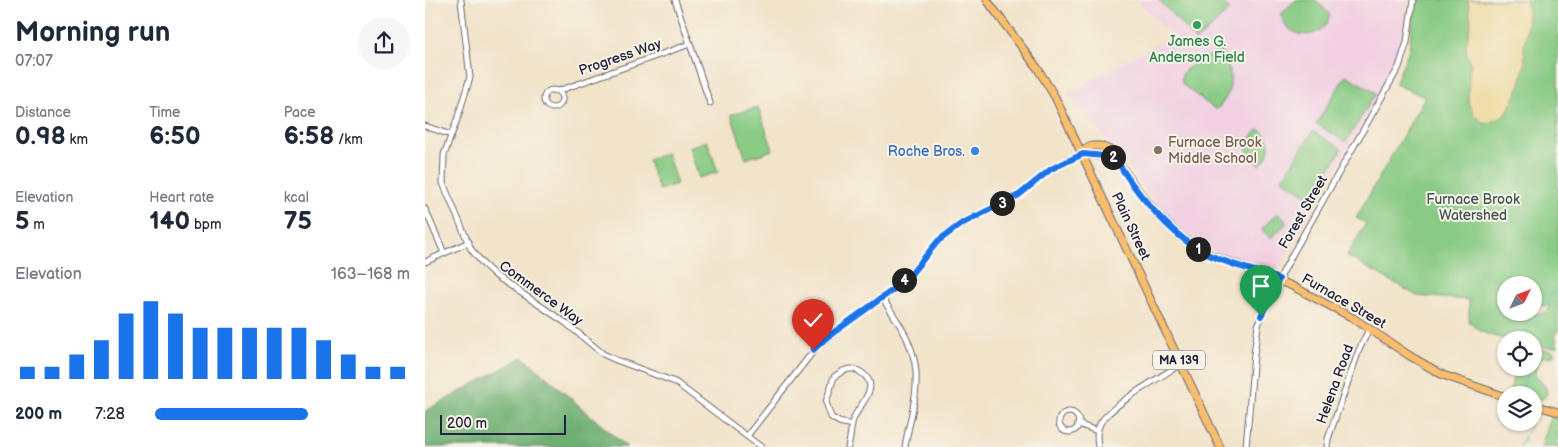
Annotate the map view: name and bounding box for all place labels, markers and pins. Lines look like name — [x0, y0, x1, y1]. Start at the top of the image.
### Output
marker: James G. Anderson Field — [1191, 19, 1203, 31]
place label: James G. Anderson Field — [1149, 33, 1245, 66]
place label: Furnace Brook Middle School — [1168, 134, 1262, 167]
place label: Roche Bros. — [888, 143, 965, 160]
pin: 2 — [1101, 144, 1125, 170]
marker: Furnace Brook Middle School — [1152, 144, 1164, 156]
marker: Roche Bros. — [969, 145, 981, 157]
pin: 3 — [989, 190, 1015, 216]
pin: 1 — [1185, 236, 1211, 262]
pin — [1240, 265, 1282, 316]
pin: 4 — [891, 268, 917, 292]
pin — [792, 299, 834, 350]

